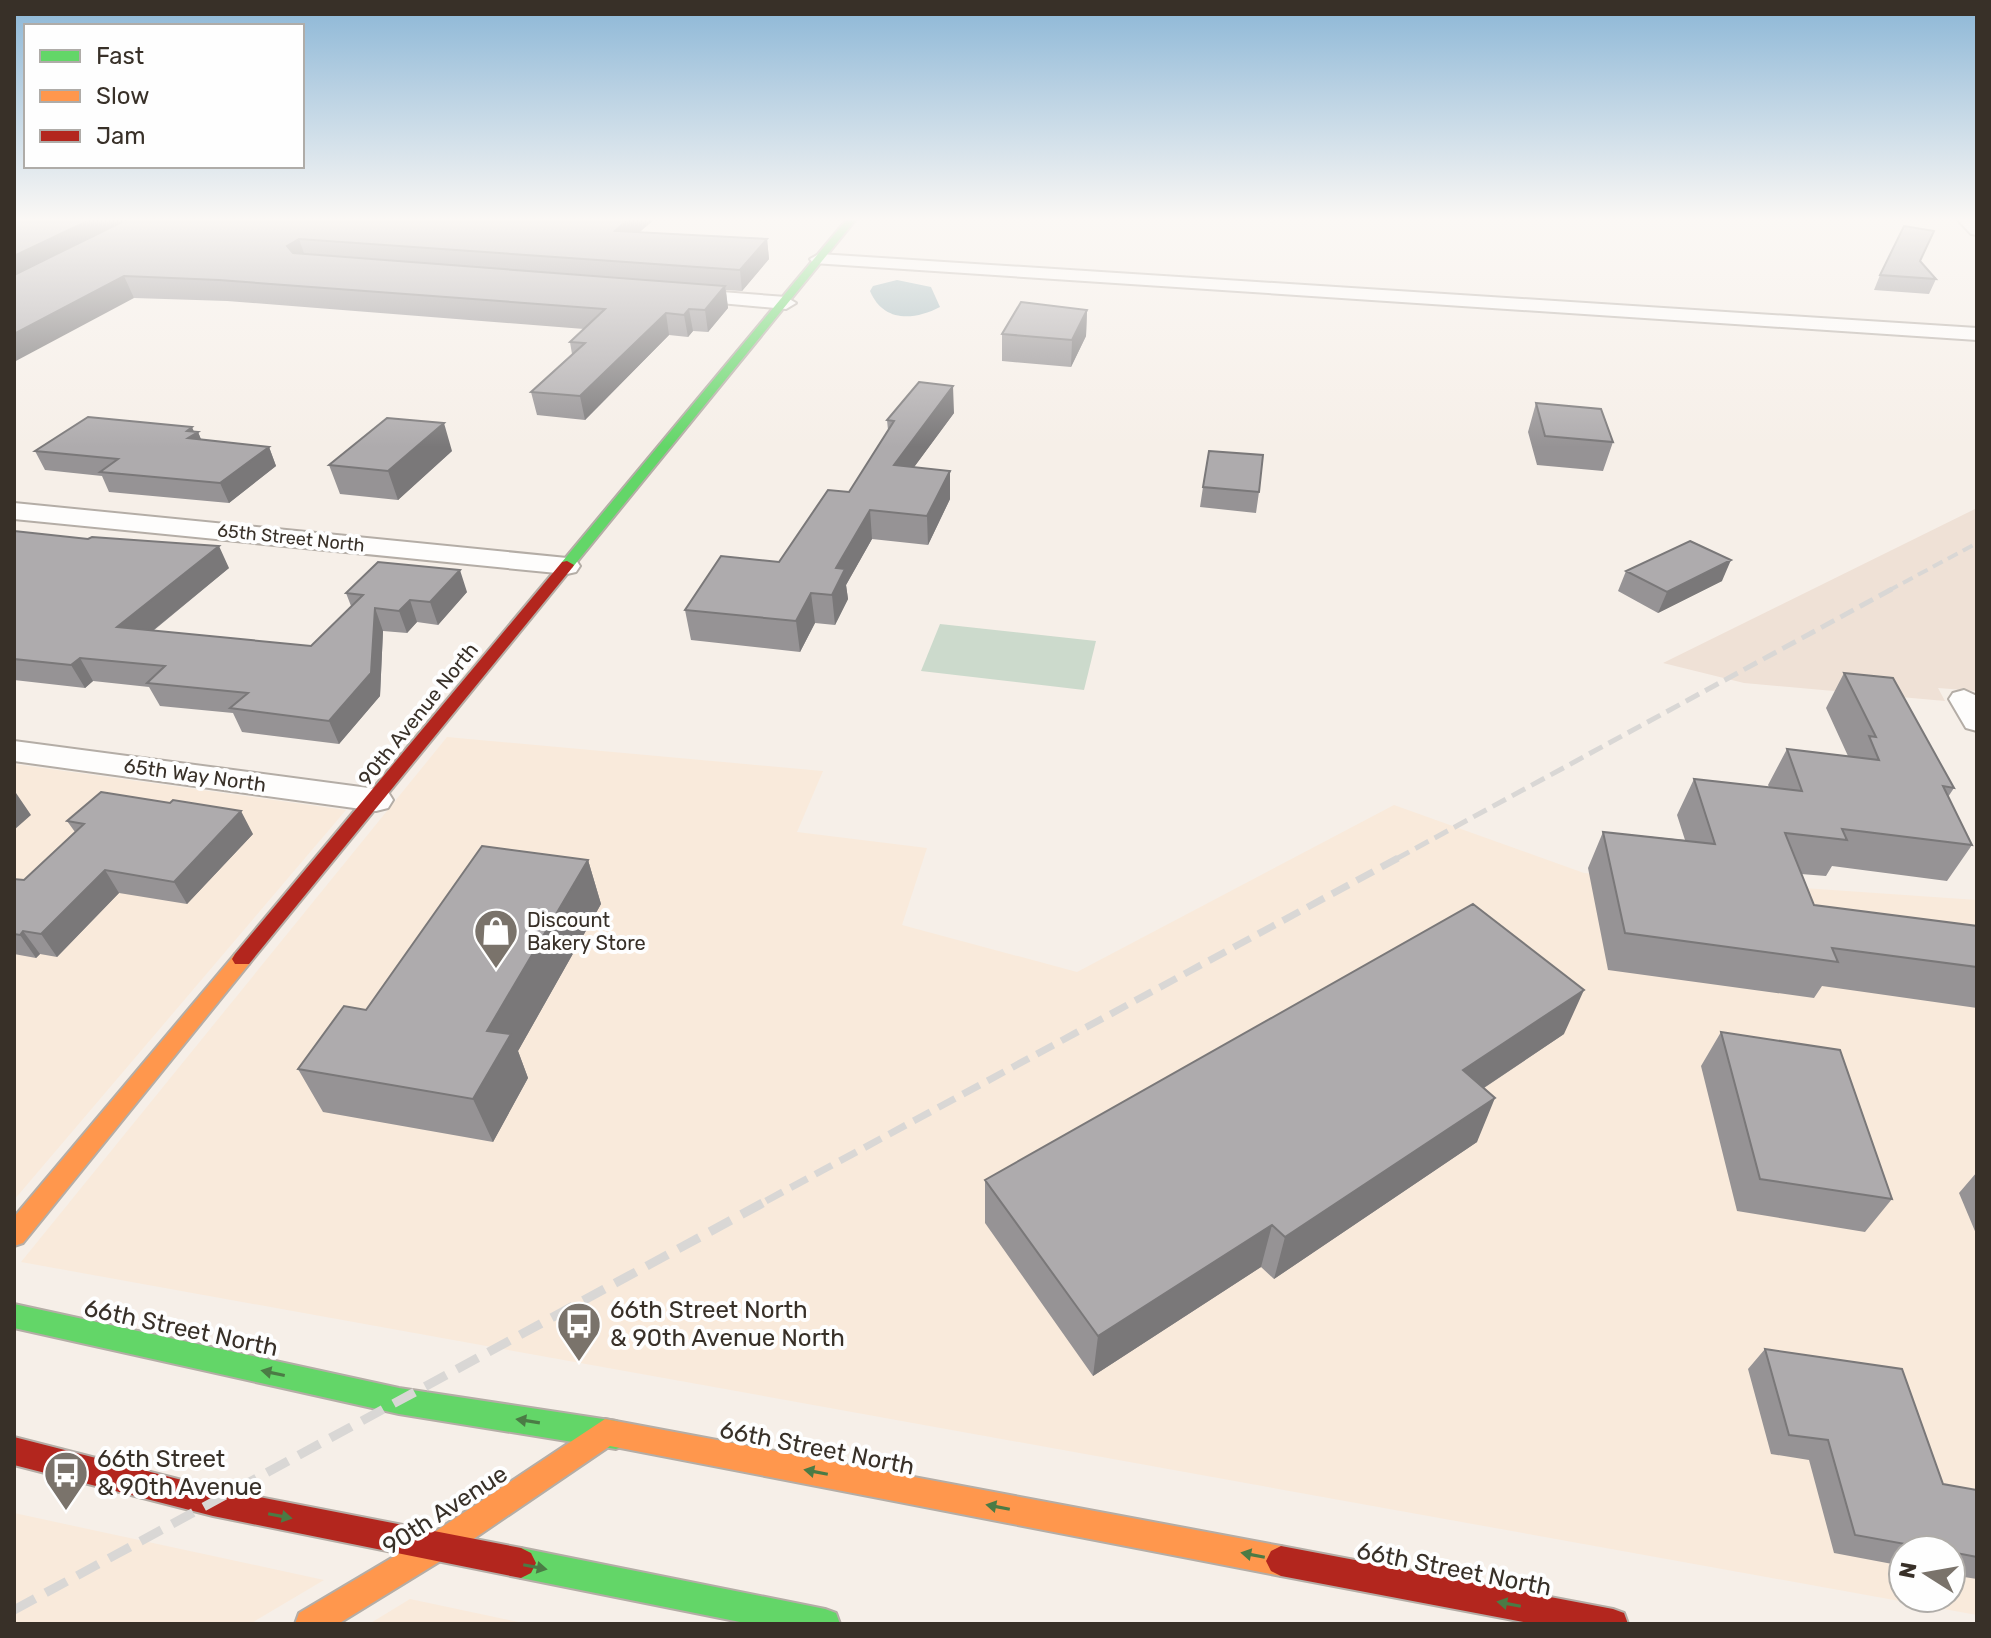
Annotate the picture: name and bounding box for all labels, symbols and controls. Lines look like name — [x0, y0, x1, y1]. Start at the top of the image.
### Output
legend — [24, 24, 304, 168]
text: Fast — [96, 42, 144, 70]
text: Slow — [96, 82, 149, 110]
text: Jam — [96, 122, 146, 150]
street label: 65th Street North — [216, 519, 366, 557]
street label: 90th Avenue North — [353, 638, 483, 790]
street label: 65th Way North — [122, 753, 268, 797]
shop icon: Discount Bakery Store — [472, 907, 520, 970]
place label: Discount Bakery Store — [527, 908, 646, 955]
street label: 66th Street North — [81, 1294, 281, 1362]
place label: 66th Street North & 90th Avenue North — [610, 1296, 845, 1352]
bus stop icon: 66th Street North & 90th Avenue North — [555, 1300, 603, 1363]
one-way arrow — [260, 1366, 285, 1379]
one-way arrow — [515, 1414, 540, 1427]
street label: 66th Street North — [717, 1415, 917, 1481]
place label: 66th Street & 90th Avenue — [97, 1445, 262, 1501]
bus stop icon: 66th Street & 90th Avenue — [42, 1449, 90, 1512]
street label: 90th Avenue — [378, 1459, 512, 1561]
one-way arrow — [803, 1466, 828, 1478]
one-way arrow — [985, 1500, 1010, 1512]
one-way arrow — [268, 1510, 293, 1522]
north arrow — [1887, 1534, 1967, 1614]
street label: 66th Street North — [1354, 1536, 1554, 1602]
one-way arrow — [1241, 1549, 1266, 1561]
text: N — [1893, 1560, 1923, 1581]
one-way arrow — [523, 1561, 548, 1573]
one-way arrow — [1496, 1598, 1521, 1610]

